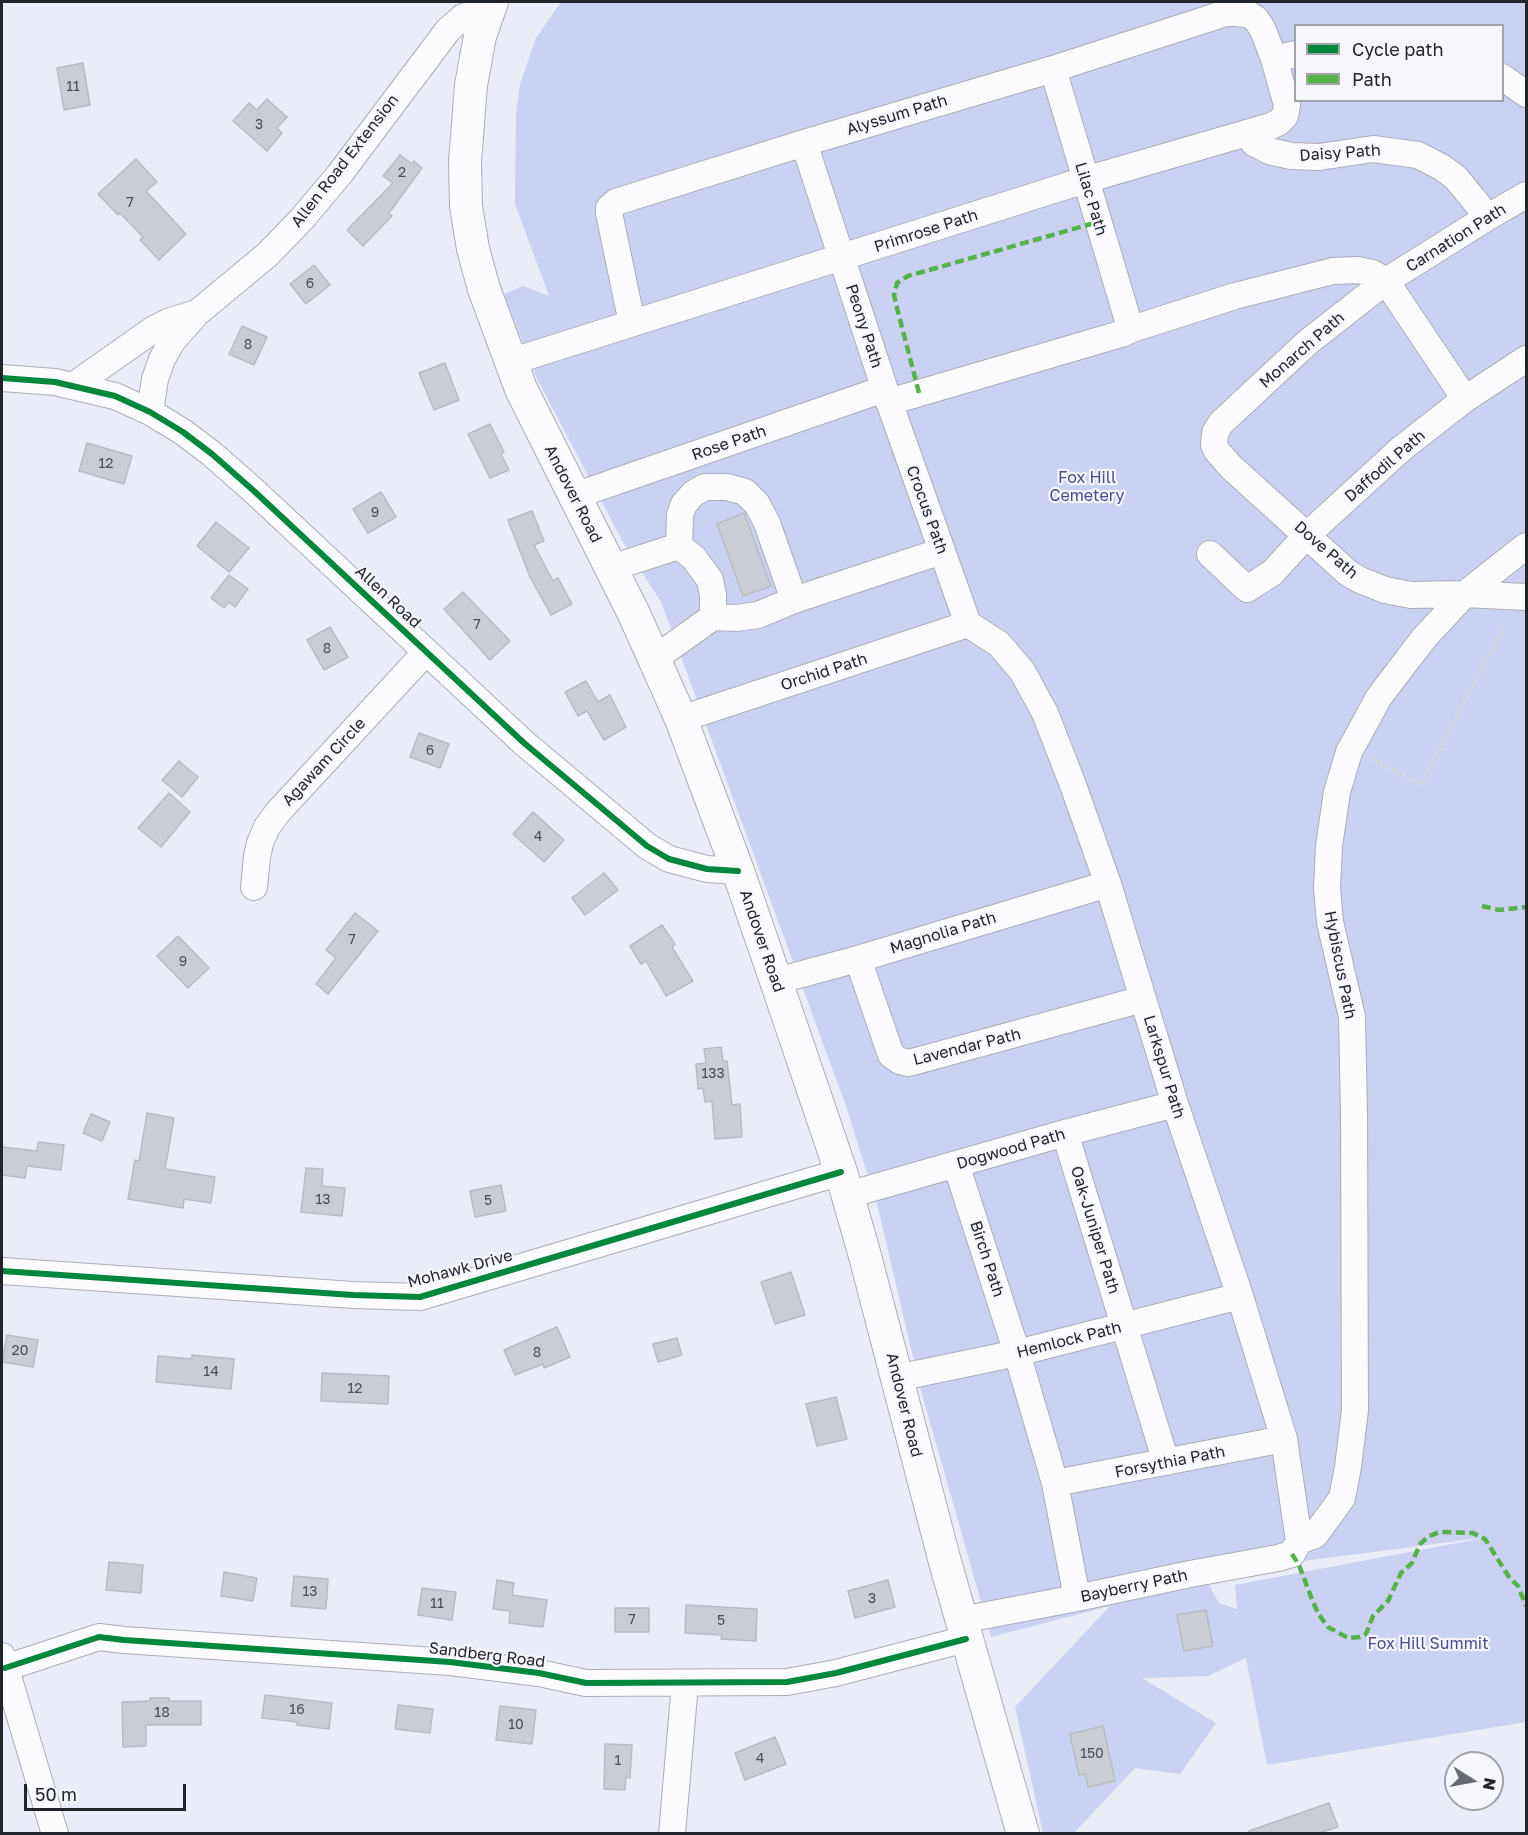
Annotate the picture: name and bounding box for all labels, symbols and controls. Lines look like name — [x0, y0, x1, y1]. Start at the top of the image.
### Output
legend — [1294, 24, 1504, 102]
text: Cycle path — [1352, 38, 1444, 60]
text: Path — [1352, 68, 1392, 90]
house number: 11 — [66, 79, 80, 95]
street label: Allen Road Extension — [287, 91, 403, 231]
street label: Alyssum Path — [844, 91, 950, 139]
house number: 3 — [255, 117, 263, 133]
street label: Daisy Path — [1299, 141, 1381, 165]
street label: Lilac Path — [1071, 160, 1111, 238]
house number: 2 — [398, 165, 406, 181]
house number: 7 — [126, 195, 134, 211]
street label: Carnation Path — [1402, 200, 1510, 276]
street label: Primrose Path — [872, 205, 980, 257]
house number: 6 — [306, 276, 314, 292]
street label: Peony Path — [841, 282, 887, 370]
street label: Monarch Path — [1256, 308, 1348, 392]
house number: 8 — [244, 337, 252, 353]
street label: Rose Path — [689, 421, 769, 465]
street label: Daffodil Path — [1341, 426, 1429, 506]
street label: Andover Road — [540, 442, 606, 546]
house number: 12 — [99, 456, 113, 472]
street label: Crocus Path — [902, 463, 952, 557]
park label: Fox Hill Cemetery — [1050, 468, 1124, 506]
house number: 9 — [371, 505, 379, 521]
street label: Dove Path — [1290, 517, 1362, 583]
street label: Allen Road — [351, 562, 425, 632]
house number: 7 — [473, 617, 481, 633]
house number: 8 — [323, 641, 331, 657]
street label: Orchid Path — [778, 649, 870, 695]
street label: Agawam Circle — [278, 714, 370, 810]
house number: 6 — [426, 743, 434, 759]
house number: 4 — [534, 829, 542, 845]
street label: Andover Road — [735, 887, 789, 995]
street label: Magnolia Path — [888, 908, 998, 958]
street label: Hybiscus Path — [1320, 909, 1360, 1021]
house number: 7 — [348, 932, 356, 948]
house number: 9 — [179, 954, 187, 970]
street label: Larkspur Path — [1139, 1013, 1189, 1121]
street label: Lavendar Path — [911, 1024, 1023, 1070]
house number: 133 — [701, 1066, 725, 1082]
street label: Dogwood Path — [955, 1124, 1067, 1174]
street label: Oak-Juniper Path — [1066, 1164, 1124, 1296]
house number: 13 — [316, 1192, 330, 1208]
house number: 5 — [484, 1193, 492, 1209]
street label: Birch Path — [966, 1218, 1008, 1300]
street label: Mohawk Drive — [405, 1246, 515, 1292]
street label: Hemlock Path — [1015, 1318, 1123, 1362]
house number: 20 — [12, 1343, 28, 1359]
house number: 8 — [533, 1345, 541, 1361]
street label: Andover Road — [882, 1351, 926, 1459]
house number: 14 — [203, 1364, 219, 1380]
house number: 12 — [348, 1381, 362, 1397]
street label: Forsythia Path — [1113, 1442, 1227, 1482]
street label: Bayberry Path — [1079, 1565, 1189, 1607]
house number: 13 — [303, 1584, 317, 1600]
house number: 3 — [868, 1591, 876, 1607]
house number: 11 — [430, 1596, 444, 1612]
house number: 7 — [628, 1612, 636, 1628]
house number: 5 — [717, 1613, 725, 1629]
park label: Fox Hill Summit — [1367, 1634, 1489, 1654]
street label: Sandberg Road — [428, 1638, 546, 1672]
house number: 16 — [289, 1702, 305, 1718]
house number: 18 — [154, 1705, 170, 1721]
house number: 10 — [508, 1717, 524, 1733]
house number: 150 — [1080, 1746, 1104, 1762]
house number: 4 — [756, 1751, 764, 1767]
north arrow — [1444, 1751, 1504, 1811]
house number: 1 — [615, 1753, 621, 1769]
scale bar — [27, 1772, 189, 1810]
text: N — [1479, 1776, 1501, 1792]
text: 50 m — [35, 1783, 77, 1805]

